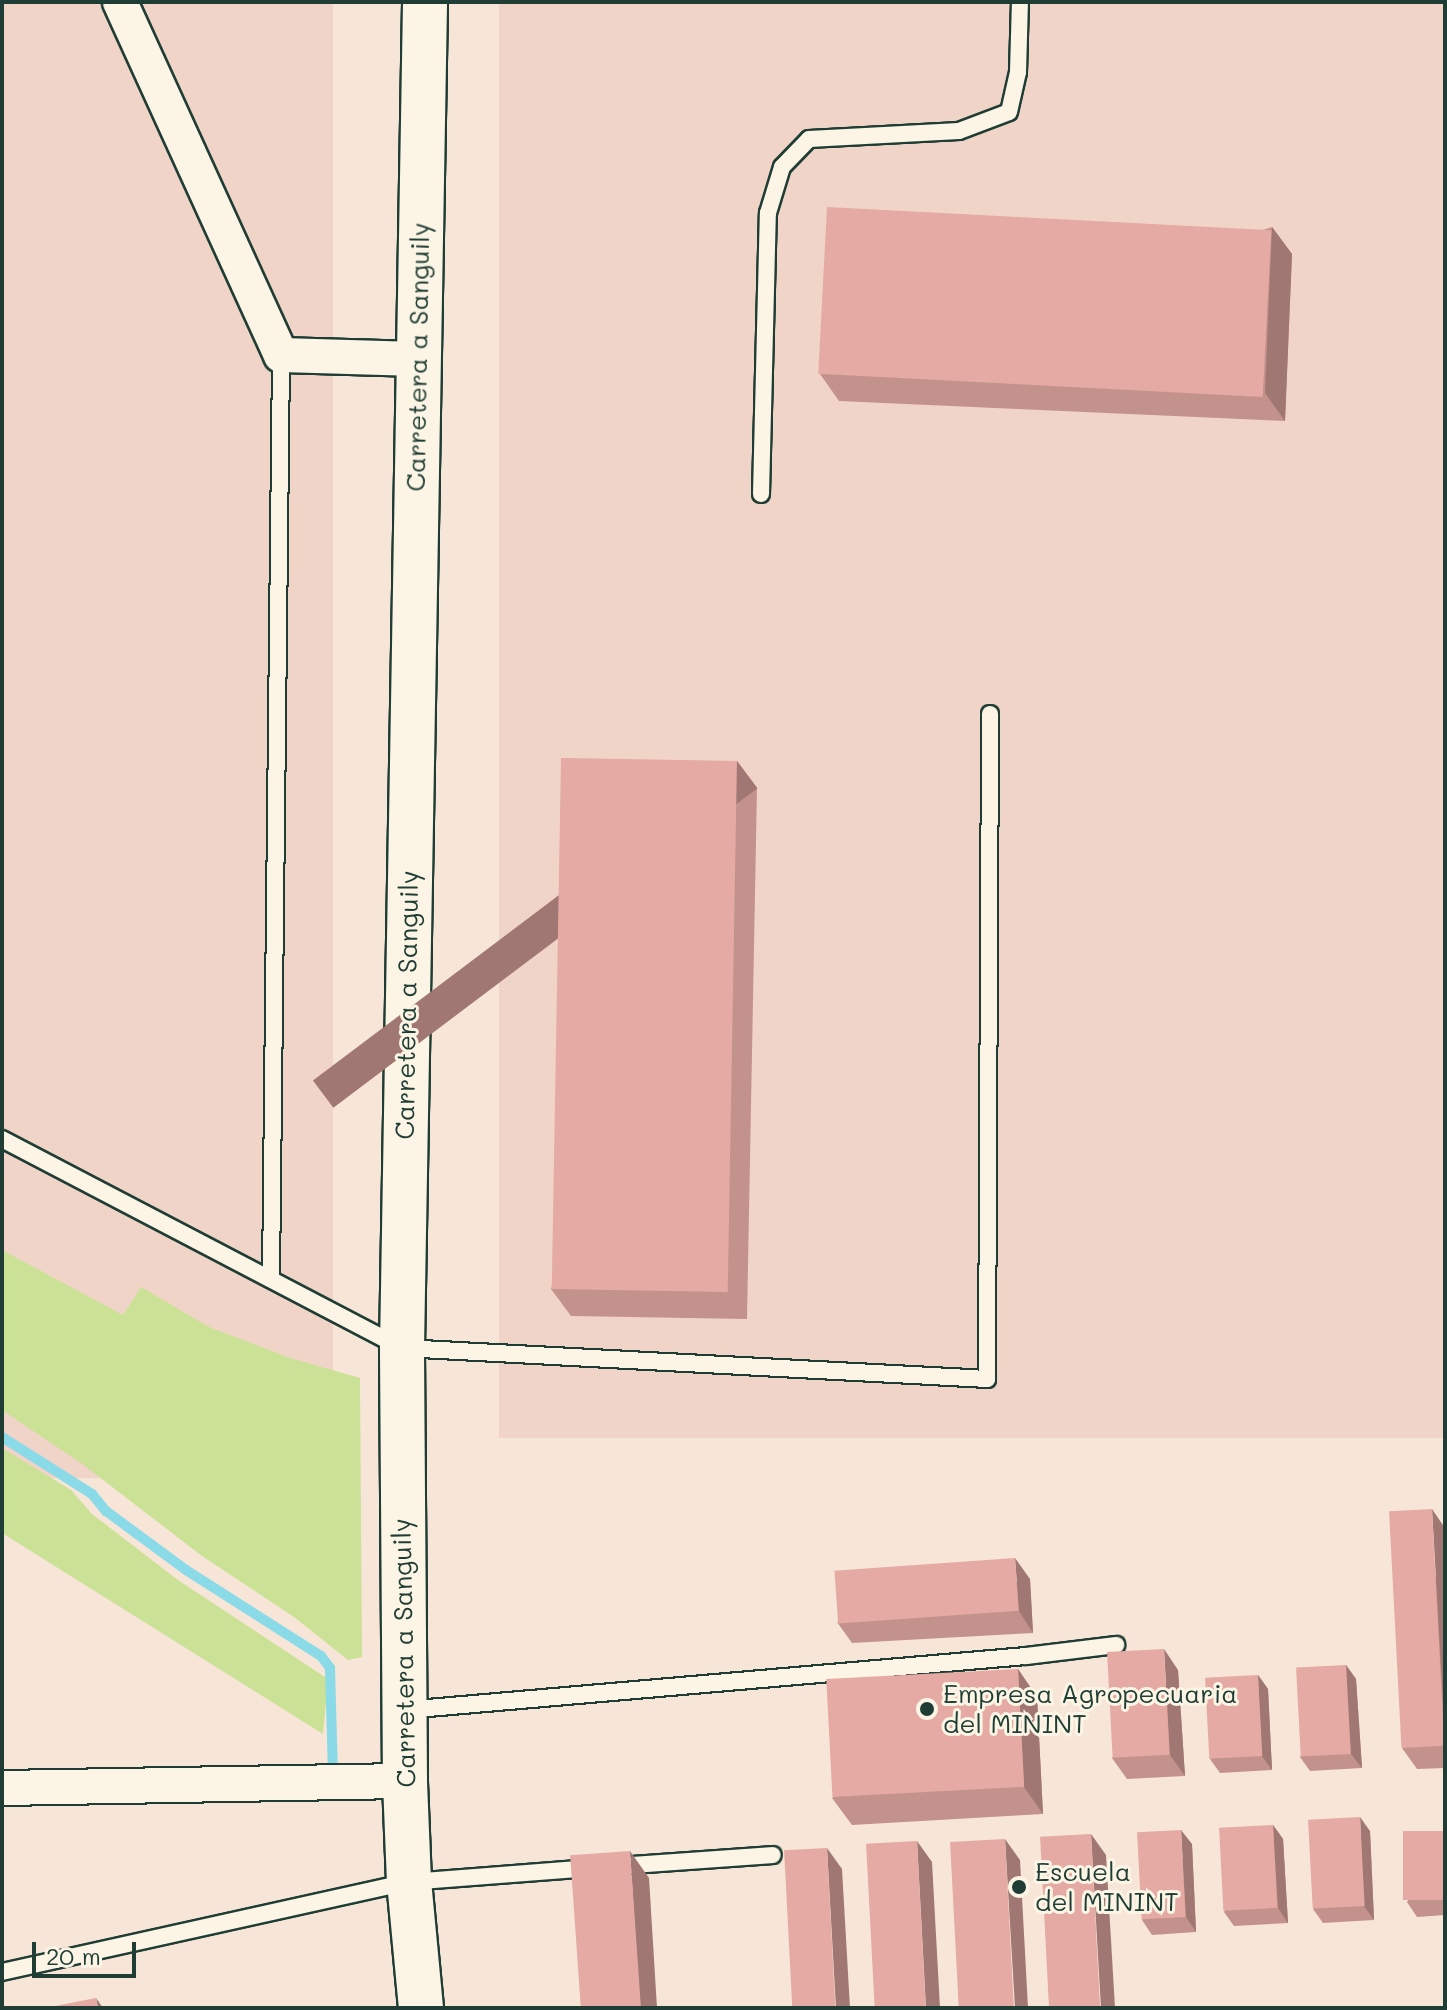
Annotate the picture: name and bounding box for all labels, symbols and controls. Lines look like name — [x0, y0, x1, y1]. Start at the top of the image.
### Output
street label: Carretera a Sanguily — [400, 222, 436, 492]
street label: Carretera a Sanguily — [389, 870, 425, 1140]
street label: Carretera a Sanguily — [386, 1518, 422, 1788]
place label: Empresa Agropecuaria del MININT — [943, 1678, 1238, 1740]
marker: Empresa Agropecuaria del MININT — [918, 1700, 936, 1718]
place label: Escuela del MININT — [1035, 1856, 1179, 1918]
marker: Escuela del MININT — [1010, 1878, 1028, 1896]
scale bar — [36, 1926, 140, 1976]
text: 20 m — [46, 1940, 101, 1971]

